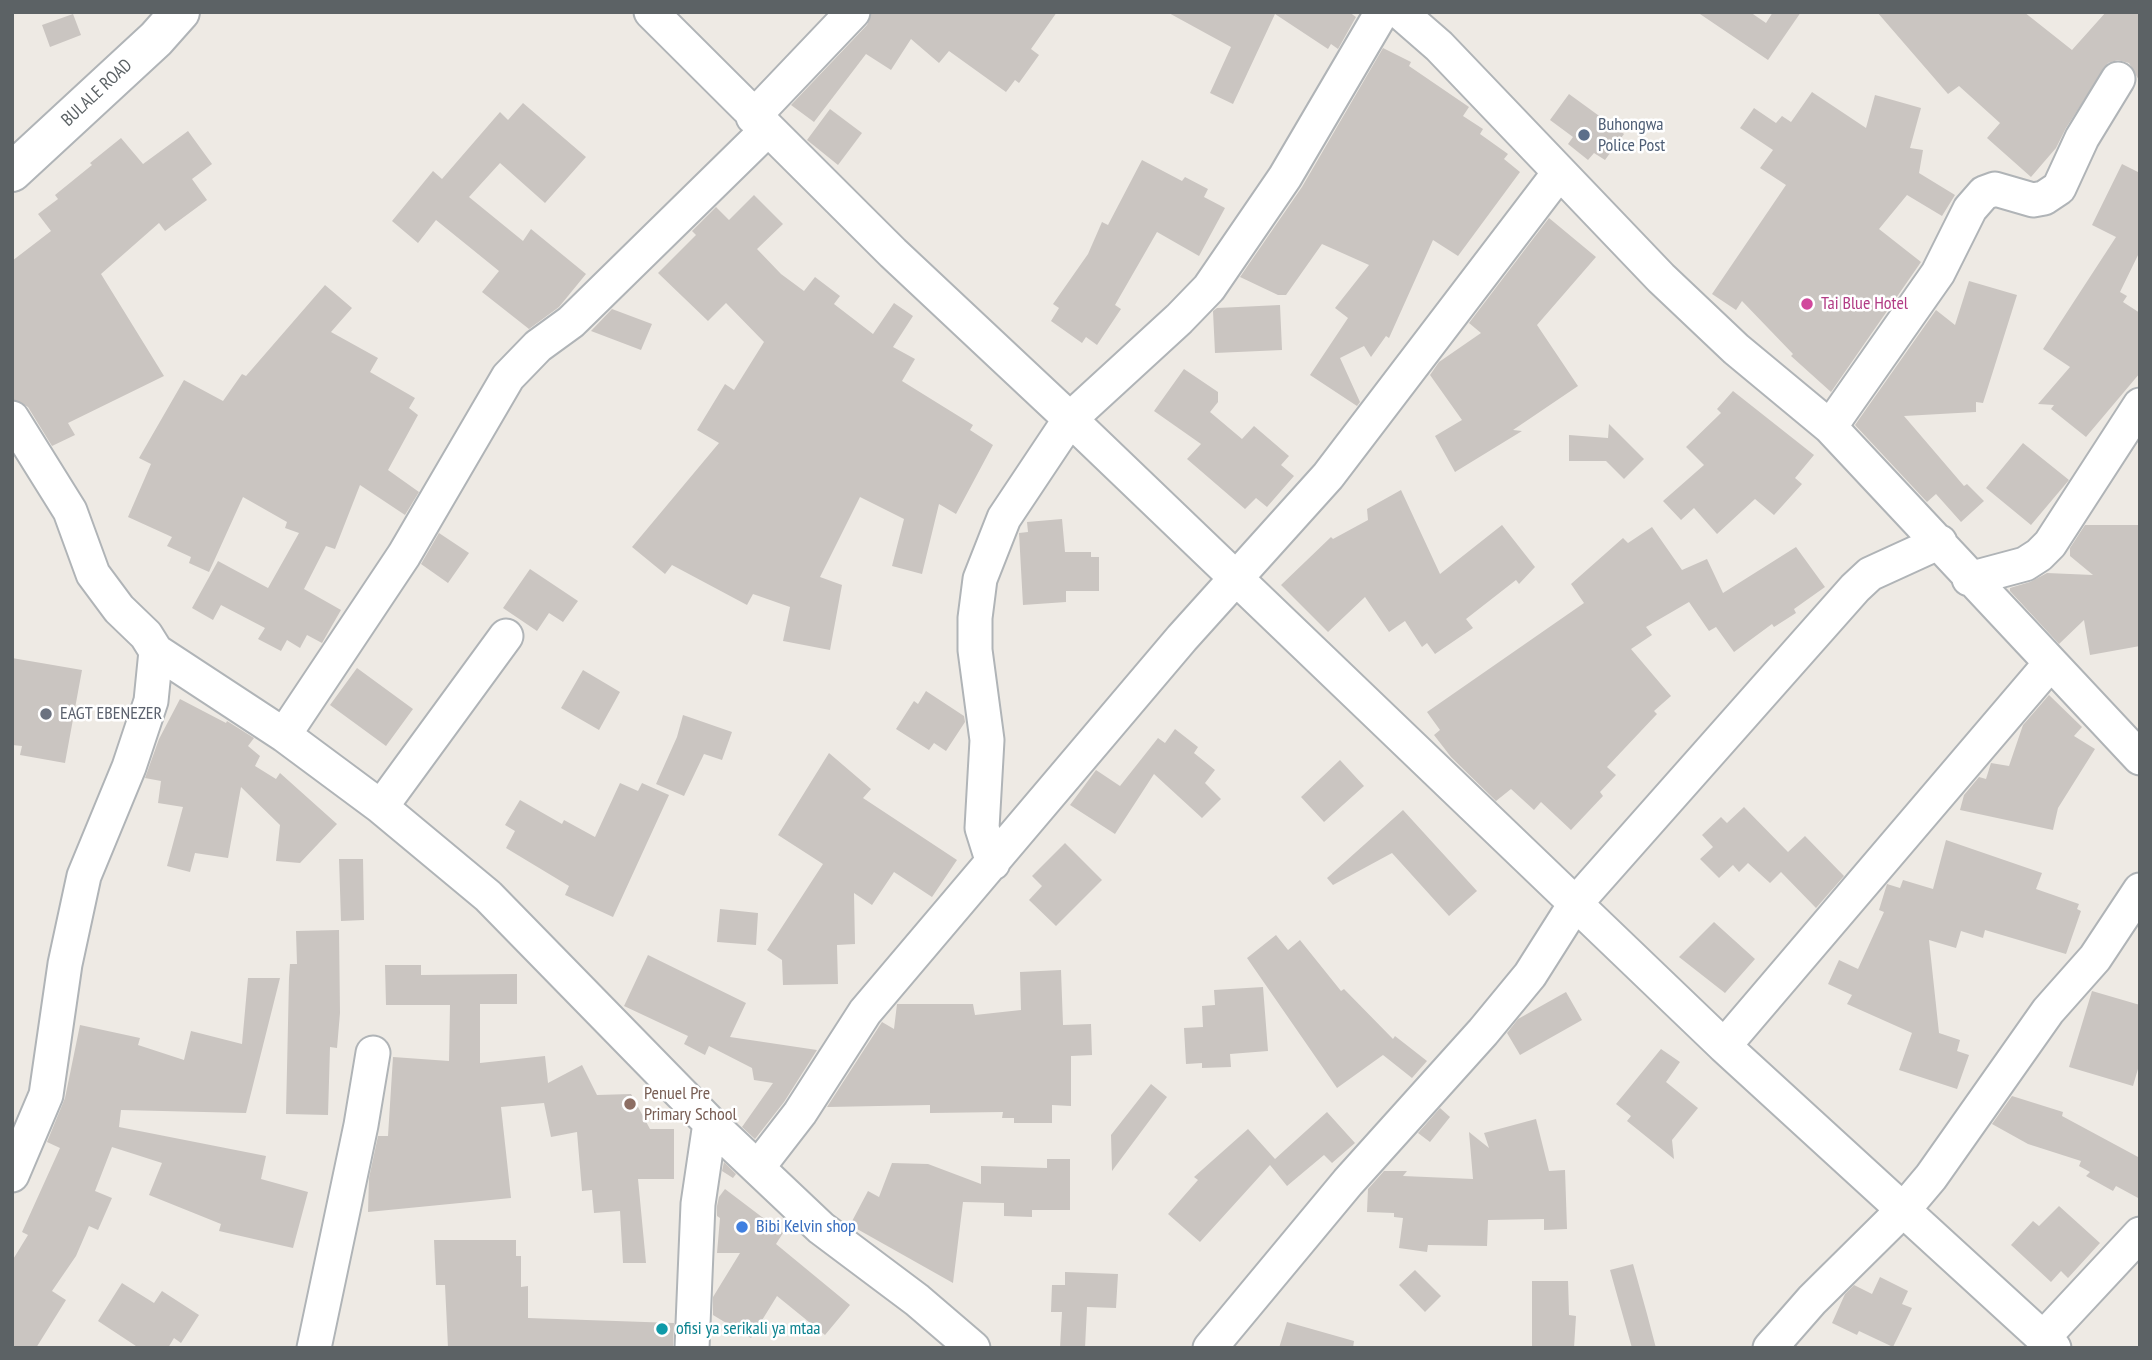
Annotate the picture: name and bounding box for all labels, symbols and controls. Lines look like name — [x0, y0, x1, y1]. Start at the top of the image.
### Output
street label: BULALE ROAD — [57, 55, 137, 131]
place label: Buhongwa Police Post — [1598, 114, 1665, 156]
marker: Buhongwa Police Post — [1576, 127, 1592, 143]
place label: Tai Blue Hotel — [1821, 293, 1908, 315]
marker: Tai Blue Hotel — [1799, 296, 1815, 312]
place label: EAGT EBENEZER — [60, 703, 162, 725]
marker: EAGT EBENEZER — [38, 706, 54, 722]
place label: Penuel Pre Primary School — [644, 1083, 737, 1126]
marker: Penuel Pre Primary School — [622, 1096, 638, 1112]
place label: Bibi Kelvin shop — [756, 1216, 856, 1238]
marker: Bibi Kelvin shop — [734, 1219, 750, 1235]
place label: ofisi ya serikali ya mtaa — [676, 1318, 821, 1340]
marker: ofisi ya serikali ya mtaa — [654, 1321, 670, 1337]

